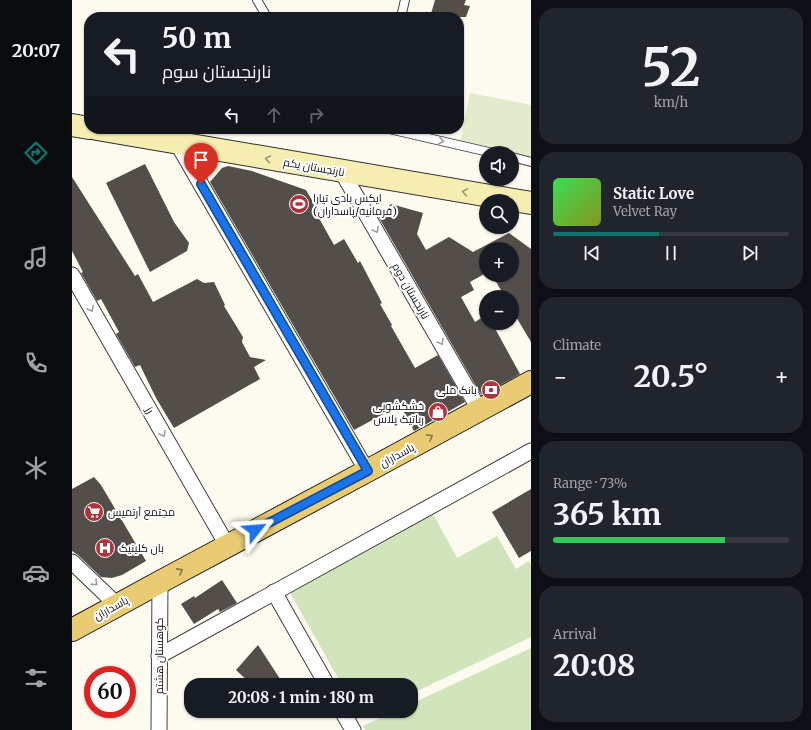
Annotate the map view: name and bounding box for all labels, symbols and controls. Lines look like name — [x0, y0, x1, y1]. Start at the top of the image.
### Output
text: 50 m — [162, 20, 231, 56]
icon: left — [96, 28, 148, 80]
text: 52 — [641, 35, 701, 100]
text: 20:07 — [12, 39, 60, 62]
text: نارنجستان سوم — [162, 60, 271, 83]
text: km/h — [654, 94, 688, 111]
icon: left — [221, 104, 243, 126]
icon: ahead — [263, 104, 285, 126]
icon: right — [305, 104, 327, 126]
one-way arrow — [438, 136, 444, 144]
icon: directions — [22, 139, 50, 167]
pin — [184, 143, 218, 184]
map controls — [479, 146, 519, 330]
button: sound — [479, 146, 519, 186]
icon: arrive — [190, 149, 212, 171]
one-way arrow — [265, 155, 271, 164]
street label: نارنجستان یکم — [282, 155, 346, 180]
text: Static Love — [613, 184, 694, 203]
one-way arrow — [462, 189, 468, 197]
place label: ایکس بادی تیارا (فرمانیه/پاسداران) — [313, 191, 397, 218]
sports icon: ایکس بادی تیارا (فرمانیه/پاسداران) — [288, 193, 310, 215]
button: search — [479, 194, 519, 234]
text: Velvet Ray — [613, 203, 677, 220]
one-way arrow — [371, 226, 378, 233]
button: + — [479, 242, 519, 282]
icon: previous — [581, 242, 603, 264]
icon: pause — [660, 242, 682, 264]
icon: next — [739, 242, 761, 264]
icon: music — [22, 244, 50, 272]
street label: نارنجستان دوم — [388, 260, 433, 322]
button: − — [479, 290, 519, 330]
one-way arrow — [87, 305, 94, 312]
text: Climate — [553, 337, 601, 354]
one-way arrow — [436, 338, 443, 346]
icon: phone — [22, 349, 50, 377]
text: 20.5° — [634, 357, 708, 395]
text: − — [553, 363, 568, 391]
text: + — [774, 363, 789, 391]
bank icon: بانک ملی — [480, 379, 502, 401]
place label: بانک ملی — [436, 383, 477, 397]
place label: خشکشویی رباتیک پلاس — [373, 399, 424, 426]
shop icon: خشکشویی رباتیک پلاس — [427, 401, 449, 423]
street label: رز — [142, 403, 158, 416]
one-way arrow — [159, 430, 166, 437]
one-way arrow — [426, 434, 433, 441]
street label: پاسداران — [377, 440, 417, 470]
icon: climate — [22, 454, 50, 482]
text: Range · 73% — [553, 475, 627, 492]
text: 365 km — [553, 495, 661, 533]
supermarket icon: مجتمع آرتمیس — [83, 501, 105, 523]
place label: مجتمع آرتمیس — [108, 505, 175, 520]
position arrow — [234, 509, 276, 551]
hospital icon: بان کلینیک — [94, 537, 116, 559]
place label: بان کلینیک — [119, 541, 164, 555]
icon: car — [22, 559, 50, 587]
one-way arrow — [175, 568, 183, 576]
one-way arrow — [90, 578, 98, 586]
street label: پاسداران — [91, 593, 131, 623]
street label: کوهستان هشتم — [152, 618, 167, 694]
text: Arrival — [553, 626, 596, 643]
text: 20:08 — [553, 646, 635, 684]
icon: filters — [22, 664, 50, 692]
speed limit sign: 60 — [84, 666, 136, 718]
text: 20:08 · 1 min · 180 m — [228, 688, 374, 707]

